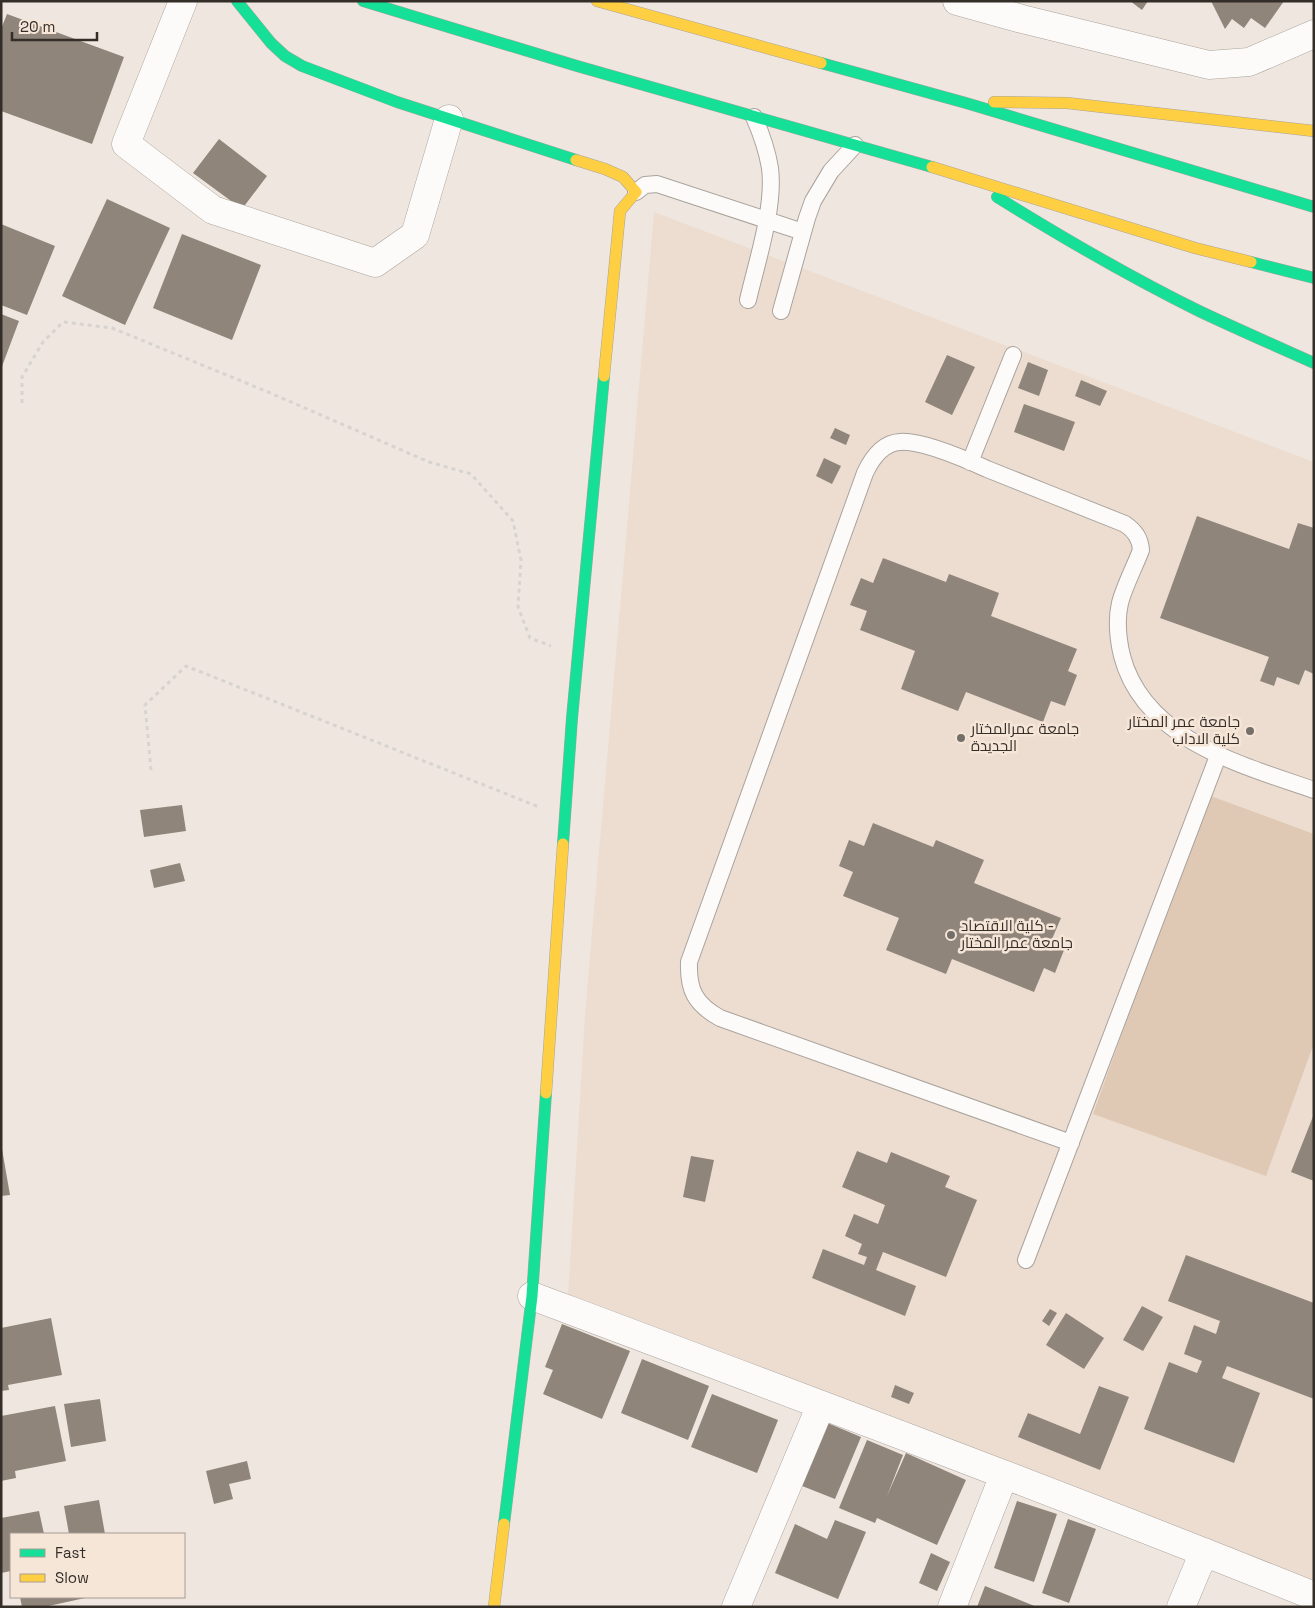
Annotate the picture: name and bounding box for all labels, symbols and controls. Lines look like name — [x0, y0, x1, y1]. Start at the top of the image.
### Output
scale bar — [12, 10, 98, 42]
text: 20 m — [20, 17, 55, 36]
place label: جامعة عمر المختار كلية الاداب — [1127, 712, 1240, 748]
place label: جامعة عمرالمختار الجديدة — [970, 719, 1079, 755]
marker: جامعة عمر المختار كلية الاداب — [1244, 725, 1256, 737]
marker: جامعة عمرالمختار الجديدة — [955, 732, 967, 744]
place label: كلية الاقتصاد - جامعة عمر المختار — [960, 916, 1073, 952]
marker: كلية الاقتصاد - جامعة عمر المختار — [945, 929, 957, 941]
legend — [10, 1533, 185, 1598]
text: Fast — [55, 1543, 86, 1562]
text: Slow — [55, 1568, 89, 1587]

